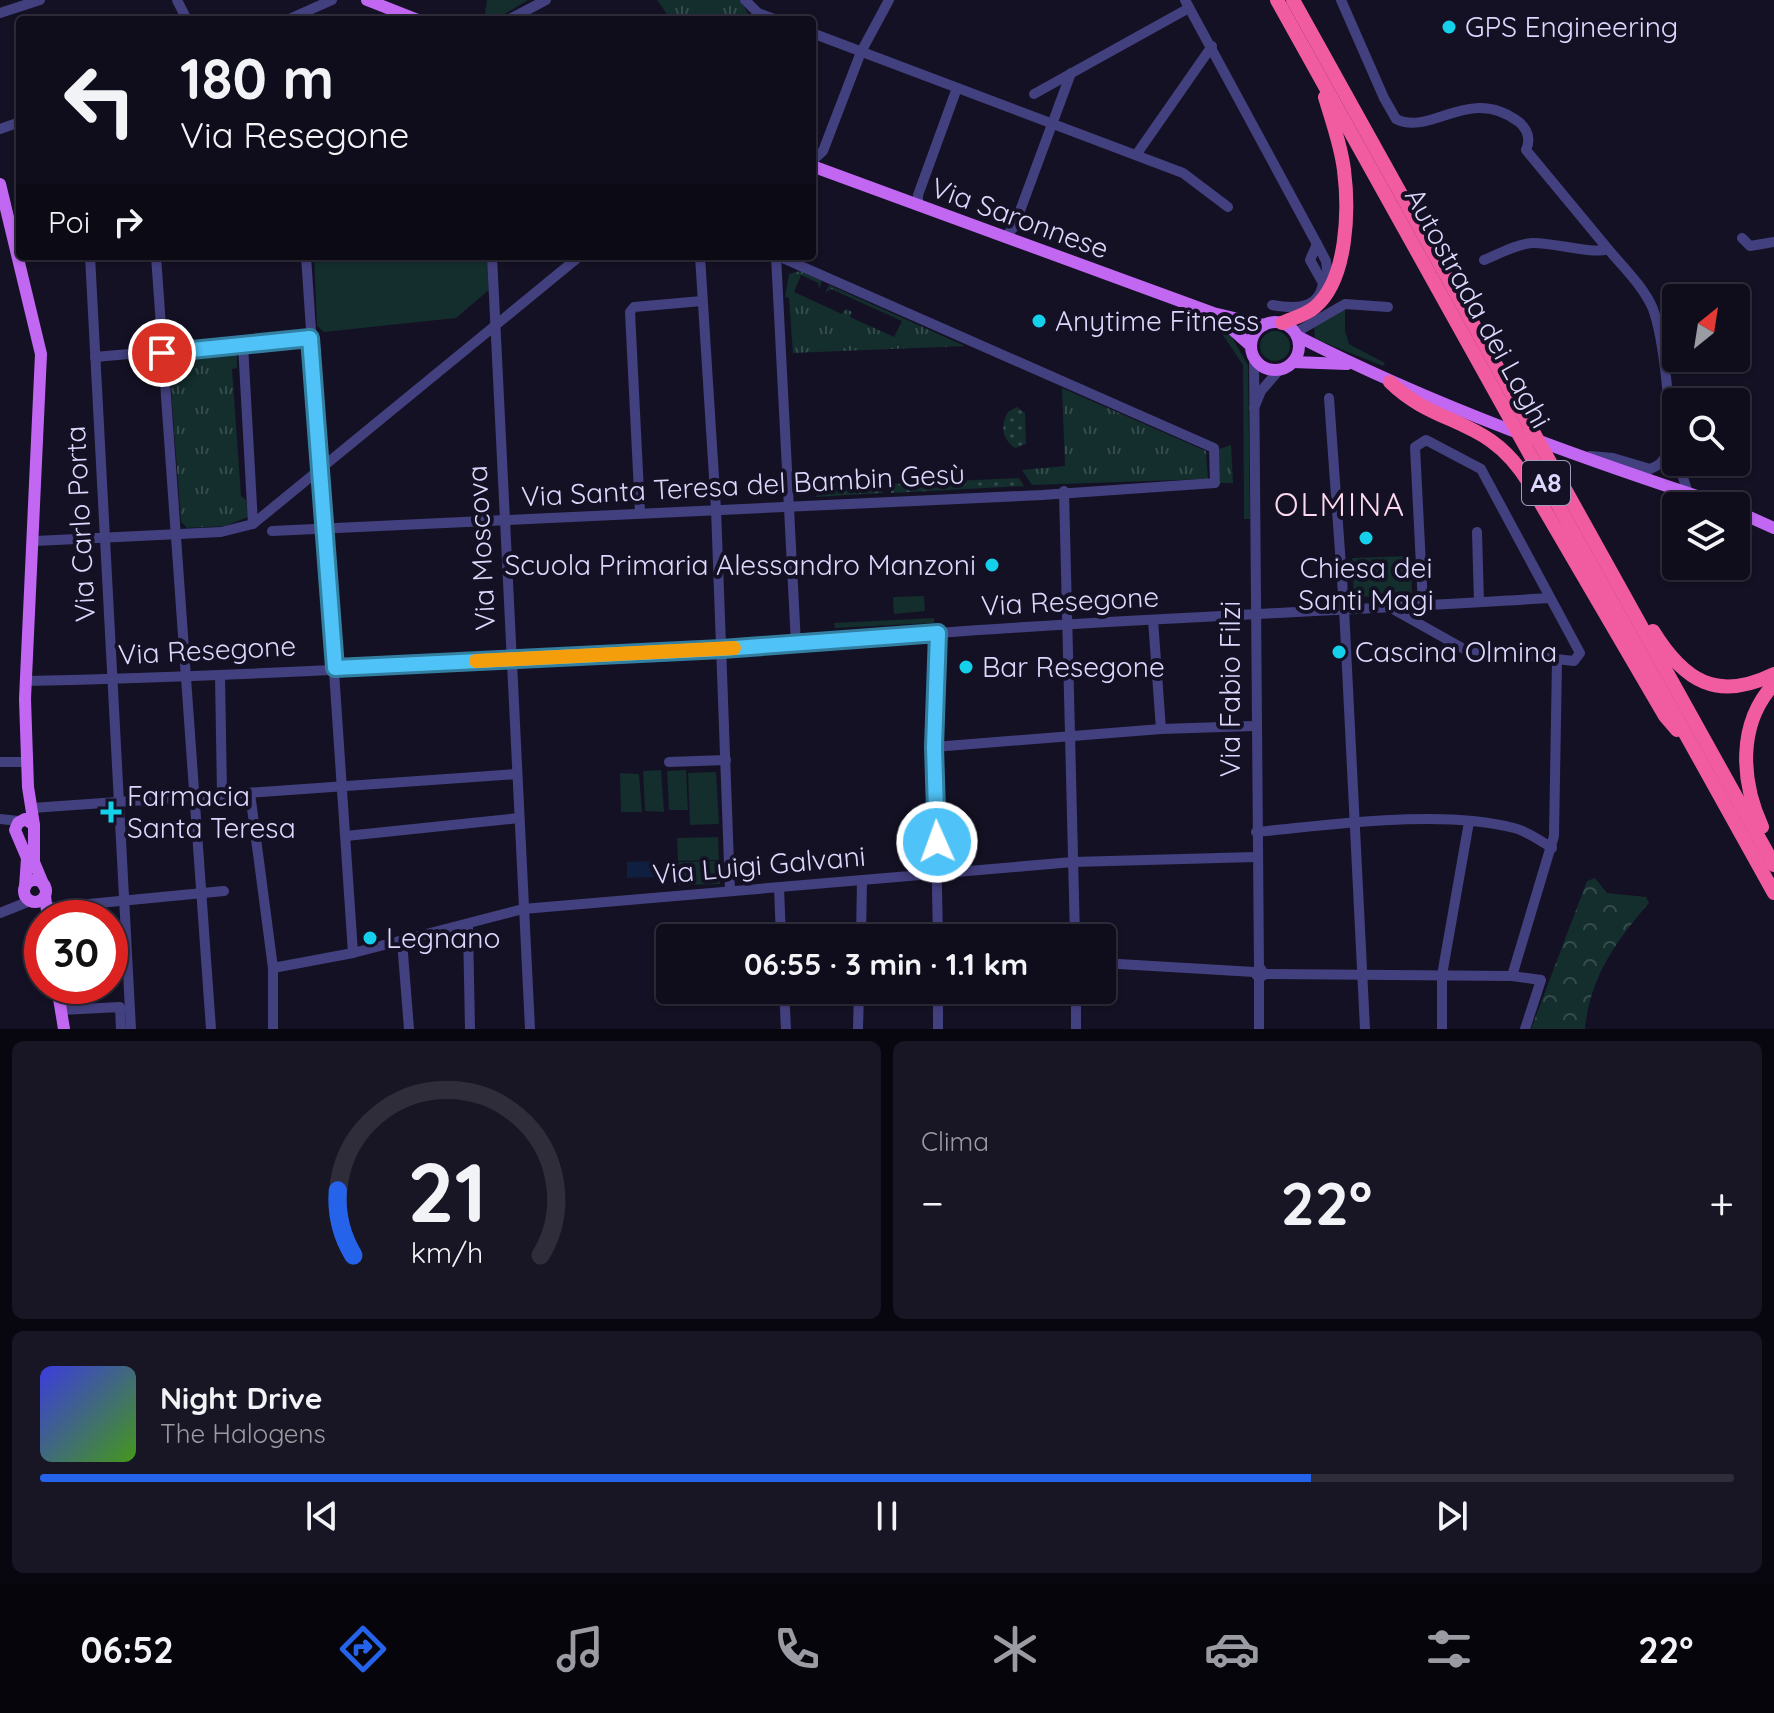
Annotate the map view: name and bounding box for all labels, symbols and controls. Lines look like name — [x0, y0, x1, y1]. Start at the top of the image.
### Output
place label: GPS Engineering — [1465, 9, 1678, 44]
marker: GPS Engineering — [1440, 18, 1458, 36]
text: 180 m — [180, 43, 334, 113]
icon: left — [48, 48, 152, 152]
text: Via Resegone — [180, 112, 409, 157]
street label: Via Saronnese — [927, 169, 1114, 266]
street label: Autostrada dei Laghi — [1398, 182, 1559, 434]
icon: right — [106, 200, 150, 244]
text: Poi — [48, 203, 90, 241]
north arrow — [1662, 284, 1750, 372]
map controls — [1662, 284, 1750, 580]
place label: Anytime Fitness — [1055, 303, 1259, 338]
marker: Anytime Fitness — [1030, 312, 1048, 330]
pin — [128, 319, 196, 387]
icon: arrive — [140, 331, 184, 375]
button: search — [1662, 388, 1750, 476]
street label: Via Carlo Porta — [57, 425, 102, 623]
street label: Via Santa Teresa del Bambin Gesù — [520, 455, 966, 514]
road number: A8 — [1522, 461, 1570, 505]
street label: Via Moscova — [459, 465, 502, 632]
district label: OLMINA — [1274, 484, 1406, 524]
button: layers — [1662, 492, 1750, 580]
marker: Chiesa dei Santi Magi — [1357, 529, 1375, 547]
place label: Scuola Primaria Alessandro Manzoni — [505, 547, 976, 582]
place label: Chiesa dei Santi Magi — [1298, 550, 1434, 617]
marker: Scuola Primaria Alessandro Manzoni — [983, 556, 1001, 574]
street label: Via Resegone — [980, 578, 1160, 623]
street label: Via Fabio Filzi — [1212, 601, 1247, 777]
street label: Via Resegone — [117, 627, 297, 672]
place label: Cascina Olmina — [1355, 634, 1557, 669]
marker: Cascina Olmina — [1330, 643, 1348, 661]
place label: Bar Resegone — [982, 649, 1165, 684]
marker: Bar Resegone — [957, 658, 975, 676]
place label: Farmacia Santa Teresa — [127, 778, 296, 845]
position arrow — [895, 800, 979, 884]
marker: Farmacia Santa Teresa — [102, 803, 120, 821]
street label: Via Luigi Galvani — [651, 838, 867, 891]
speed limit sign: 30 — [24, 900, 128, 1004]
place label: Legnano — [386, 920, 500, 955]
marker: Legnano — [361, 929, 379, 947]
text: 06:55 · 3 min · 1.1 km — [744, 945, 1028, 983]
text: Clima — [921, 1125, 989, 1158]
text: 21 — [407, 1139, 486, 1243]
text: 22° — [1281, 1165, 1372, 1240]
text: − — [921, 1175, 944, 1230]
text: + — [1709, 1175, 1734, 1230]
text: km/h — [410, 1234, 483, 1270]
text: Night Drive — [160, 1379, 322, 1417]
text: The Halogens — [160, 1417, 326, 1450]
icon: previous — [300, 1494, 344, 1538]
icon: pause — [865, 1494, 909, 1538]
icon: next — [1430, 1494, 1474, 1538]
icon: directions — [335, 1621, 391, 1677]
icon: music — [552, 1621, 608, 1677]
icon: phone — [769, 1621, 825, 1677]
icon: climate — [987, 1621, 1043, 1677]
icon: car — [1204, 1621, 1260, 1677]
icon: filters — [1421, 1621, 1477, 1677]
text: 06:52 — [81, 1627, 174, 1672]
text: 22° — [1638, 1627, 1693, 1672]

